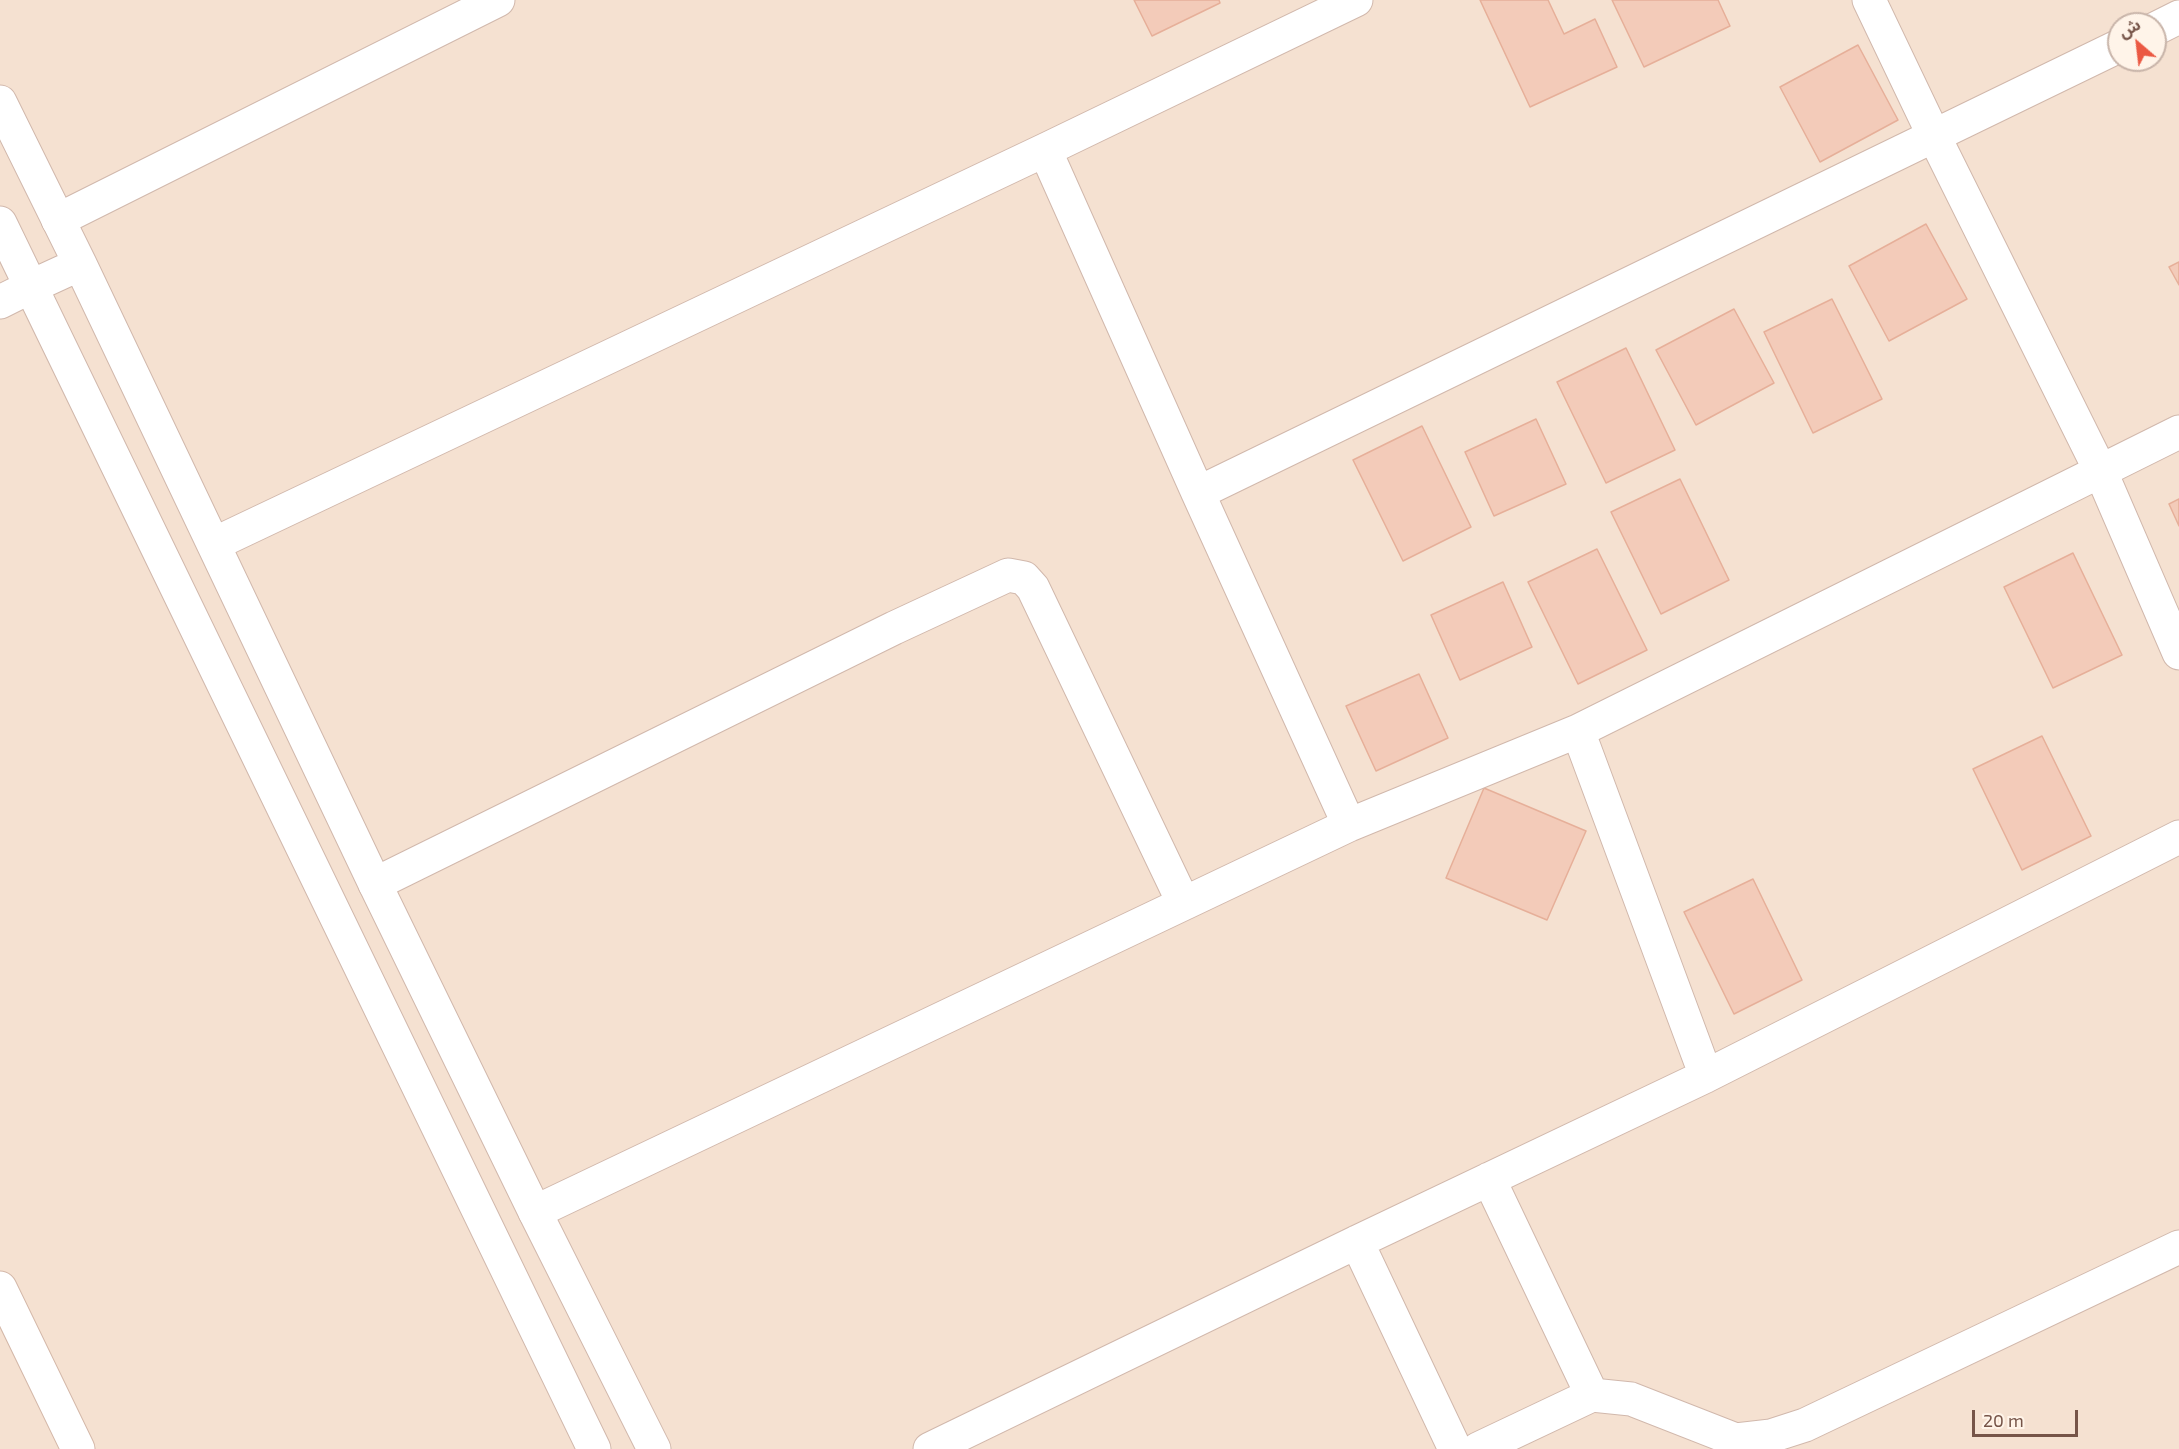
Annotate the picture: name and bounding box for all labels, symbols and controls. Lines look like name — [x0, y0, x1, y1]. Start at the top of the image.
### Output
north arrow — [2107, 12, 2167, 72]
text: ش — [2115, 14, 2143, 41]
scale bar — [1975, 1398, 2082, 1436]
text: 20 m — [1983, 1409, 2024, 1431]

